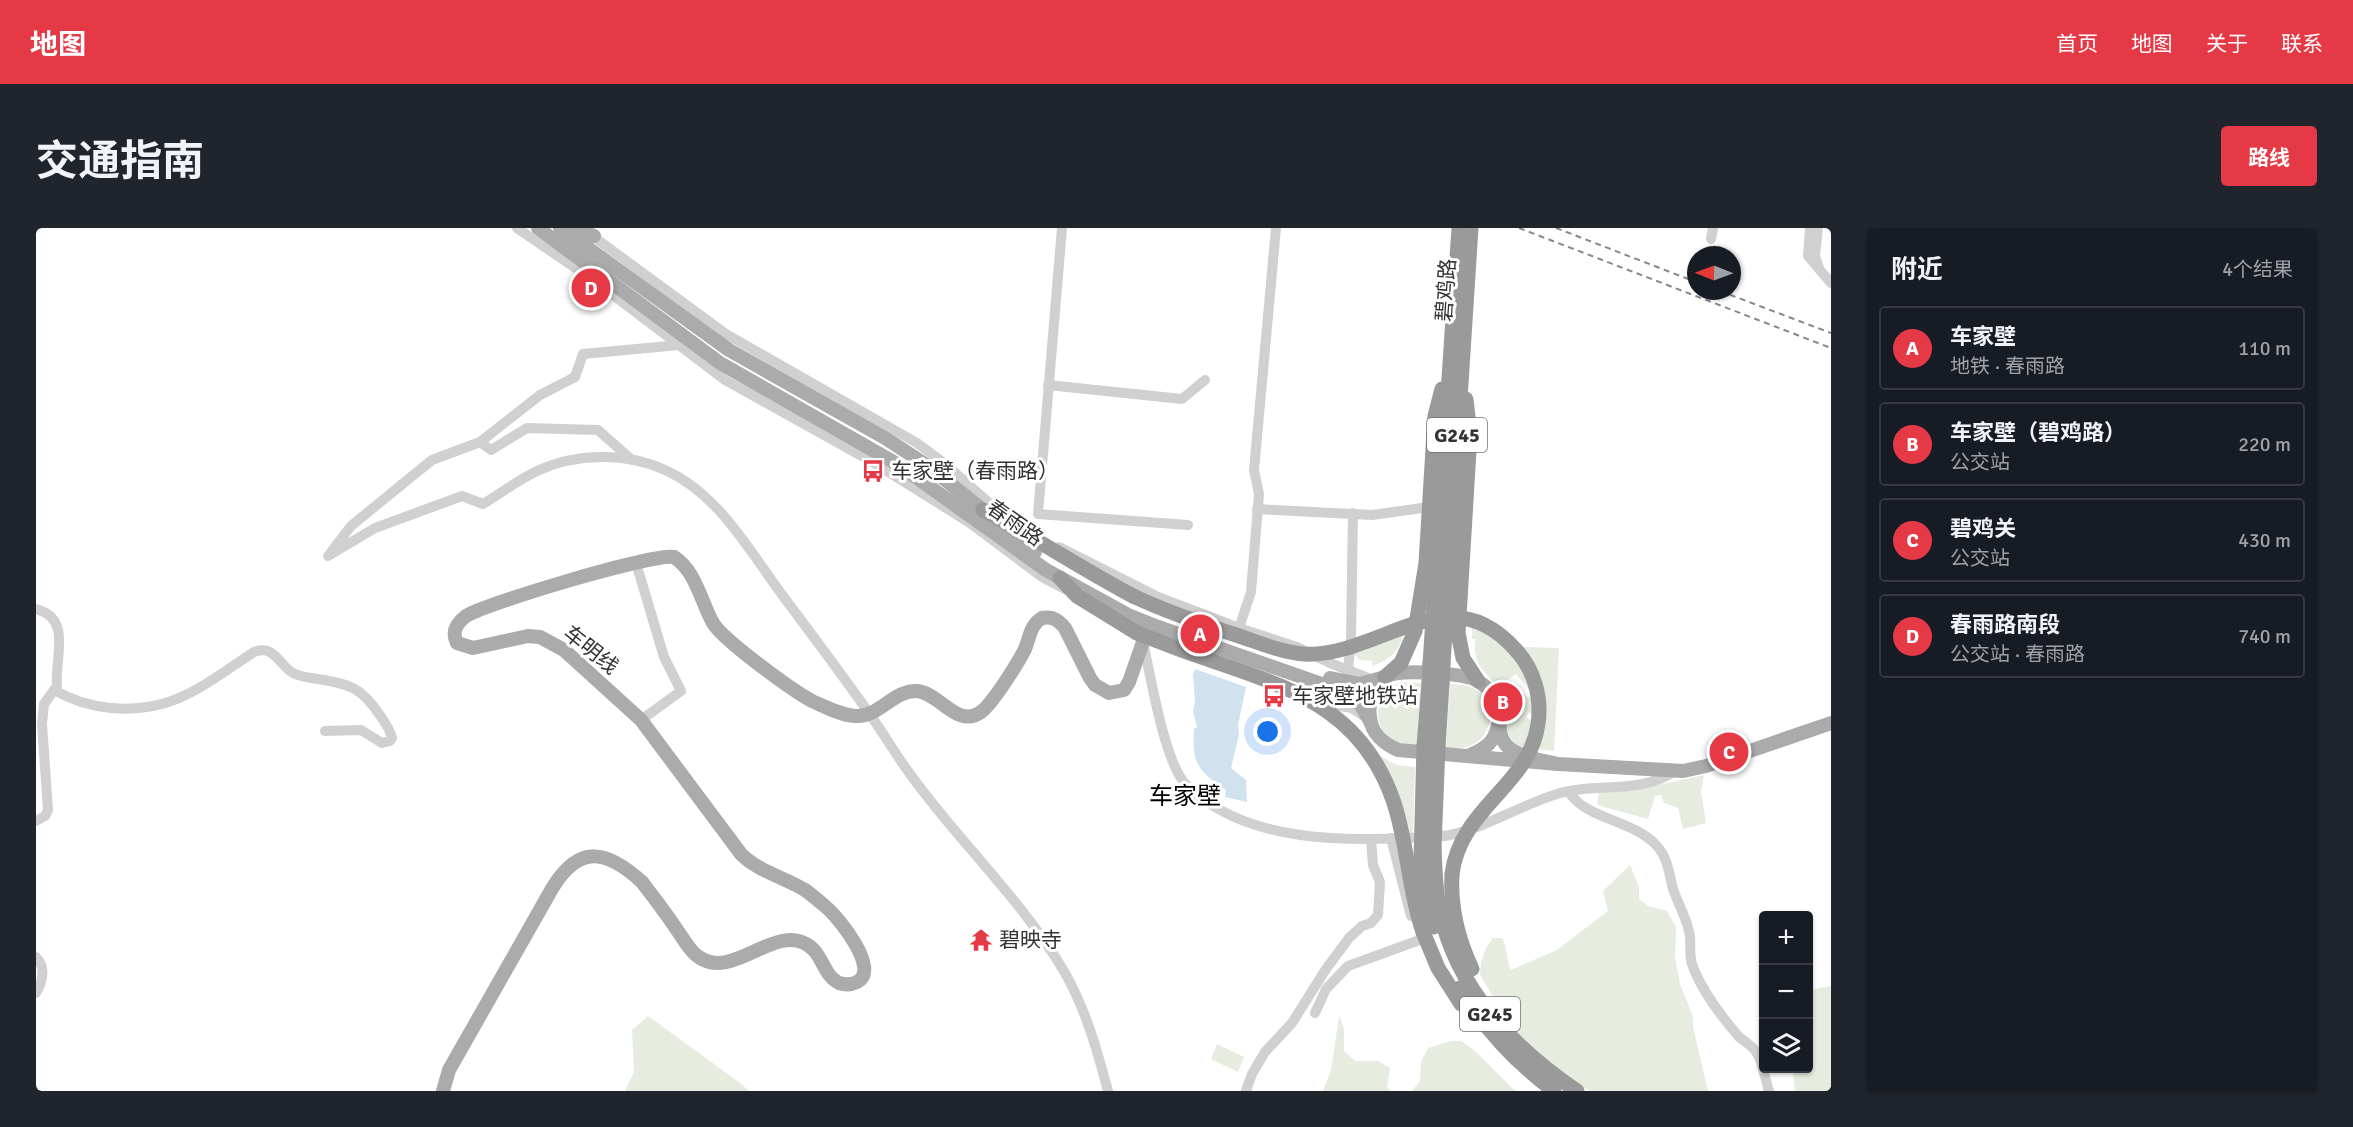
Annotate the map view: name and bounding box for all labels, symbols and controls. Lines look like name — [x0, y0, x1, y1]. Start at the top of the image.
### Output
text: 地图 — [30, 28, 86, 62]
text: 首页 — [2056, 31, 2098, 57]
text: 地图 — [2131, 31, 2173, 57]
text: 关于 — [2206, 31, 2248, 57]
text: 联系 — [2281, 31, 2323, 57]
button: 路线 — [2221, 126, 2317, 186]
text: 交通指南 — [36, 136, 204, 187]
north arrow — [1687, 246, 1741, 300]
text: 附近 — [1891, 254, 1943, 286]
text: 4个结果 — [2222, 257, 2293, 282]
street label: 碧鸡路 — [1431, 258, 1461, 322]
pin: D — [572, 266, 610, 310]
text: 车家壁 — [1950, 323, 2016, 350]
text: A — [1906, 336, 1919, 361]
text: 110 m — [2238, 336, 2291, 361]
text: 地铁 · 春雨路 — [1950, 354, 2065, 379]
road number: G245 — [1427, 418, 1487, 452]
text: 车家壁（碧鸡路） — [1950, 419, 2126, 446]
text: B — [1906, 432, 1919, 457]
text: 220 m — [2238, 432, 2291, 457]
text: 公交站 — [1950, 450, 2010, 475]
bus stop icon: 车家壁（春雨路） — [860, 458, 886, 484]
place label: 车家壁（春雨路） — [891, 458, 1059, 484]
street label: 春雨路 — [982, 494, 1048, 552]
text: 碧鸡关 — [1950, 515, 2016, 542]
text: C — [1906, 528, 1919, 553]
text: 430 m — [2238, 528, 2291, 553]
text: 公交站 — [1950, 546, 2010, 571]
text: 春雨路南段 — [1950, 611, 2060, 638]
pin: A — [1180, 612, 1220, 656]
street label: 车明线 — [558, 620, 624, 680]
text: D — [1906, 624, 1919, 649]
text: 740 m — [2238, 624, 2291, 649]
text: 公交站 · 春雨路 — [1950, 642, 2085, 667]
pin: B — [1484, 680, 1522, 724]
bus stop icon: 车家壁地铁站 — [1261, 683, 1287, 709]
place label: 车家壁地铁站 — [1292, 683, 1418, 709]
your location — [1253, 717, 1282, 746]
pin: C — [1710, 730, 1748, 774]
district label: 车家壁 — [1149, 781, 1221, 811]
map controls — [1759, 911, 1813, 1073]
button: + — [1759, 911, 1813, 965]
temple icon: 碧映寺 — [968, 927, 994, 953]
place label: 碧映寺 — [999, 927, 1062, 953]
button: − — [1759, 965, 1813, 1019]
road number: G245 — [1460, 997, 1520, 1031]
button: layers — [1759, 1019, 1813, 1073]

